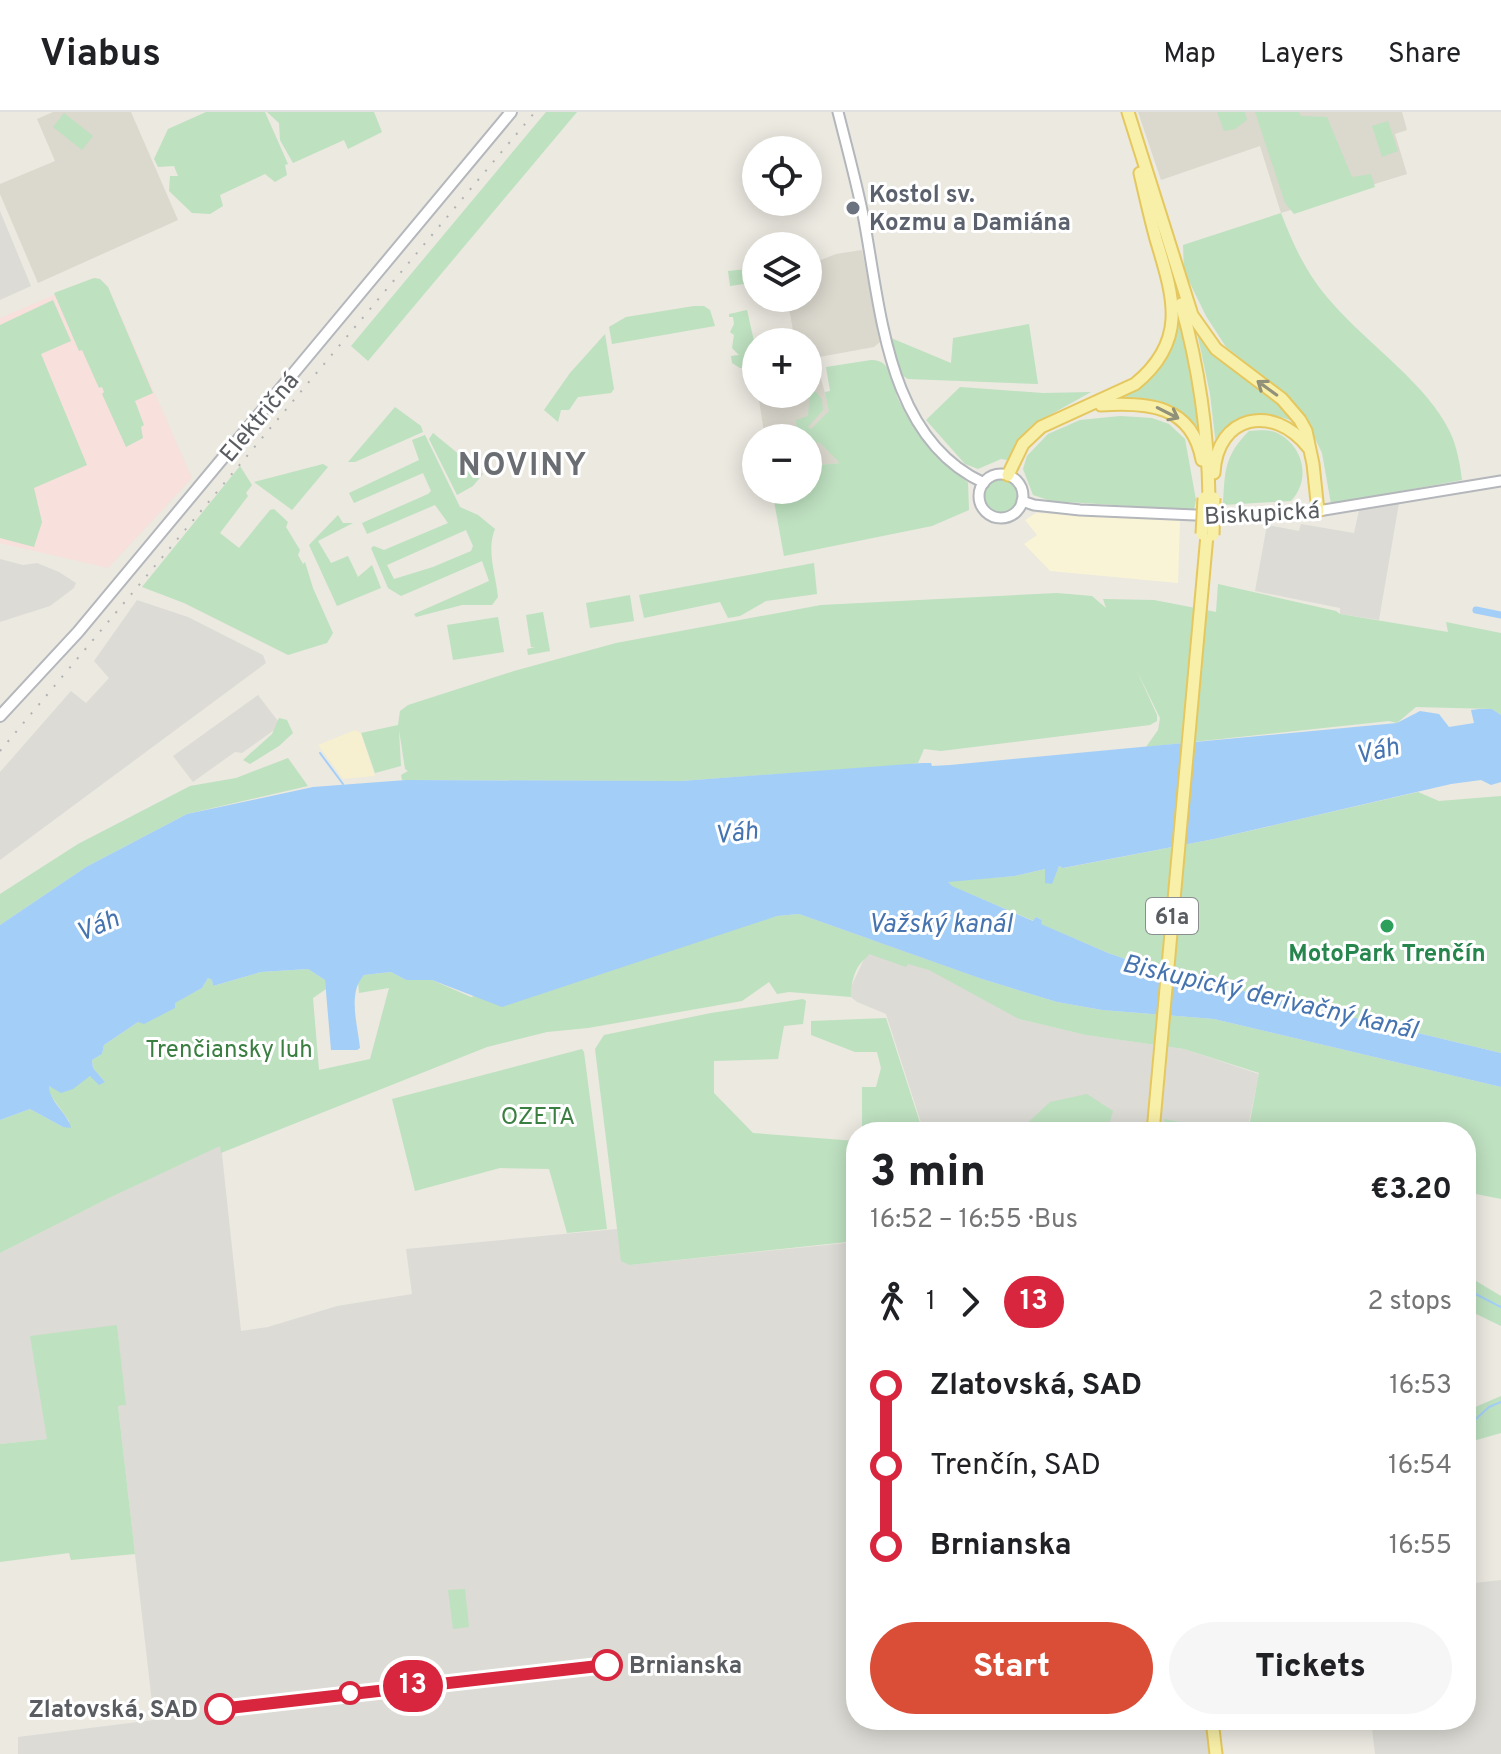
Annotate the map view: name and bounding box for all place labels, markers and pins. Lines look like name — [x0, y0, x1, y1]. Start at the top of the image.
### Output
place label: Kostol sv. Kozmu a Damiána — [869, 181, 1071, 239]
marker: Kostol sv. Kozmu a Damiána — [844, 199, 862, 217]
marker: MotoPark Trenčín — [1378, 917, 1396, 935]
place label: MotoPark Trenčín — [1288, 940, 1486, 970]
marker: Brnianska — [592, 1650, 622, 1680]
place label: Brnianska — [629, 1652, 742, 1682]
unlabelled marker — [339, 1682, 361, 1704]
marker: Zlatovská, SAD — [205, 1694, 235, 1724]
place label: Zlatovská, SAD — [28, 1696, 198, 1726]

